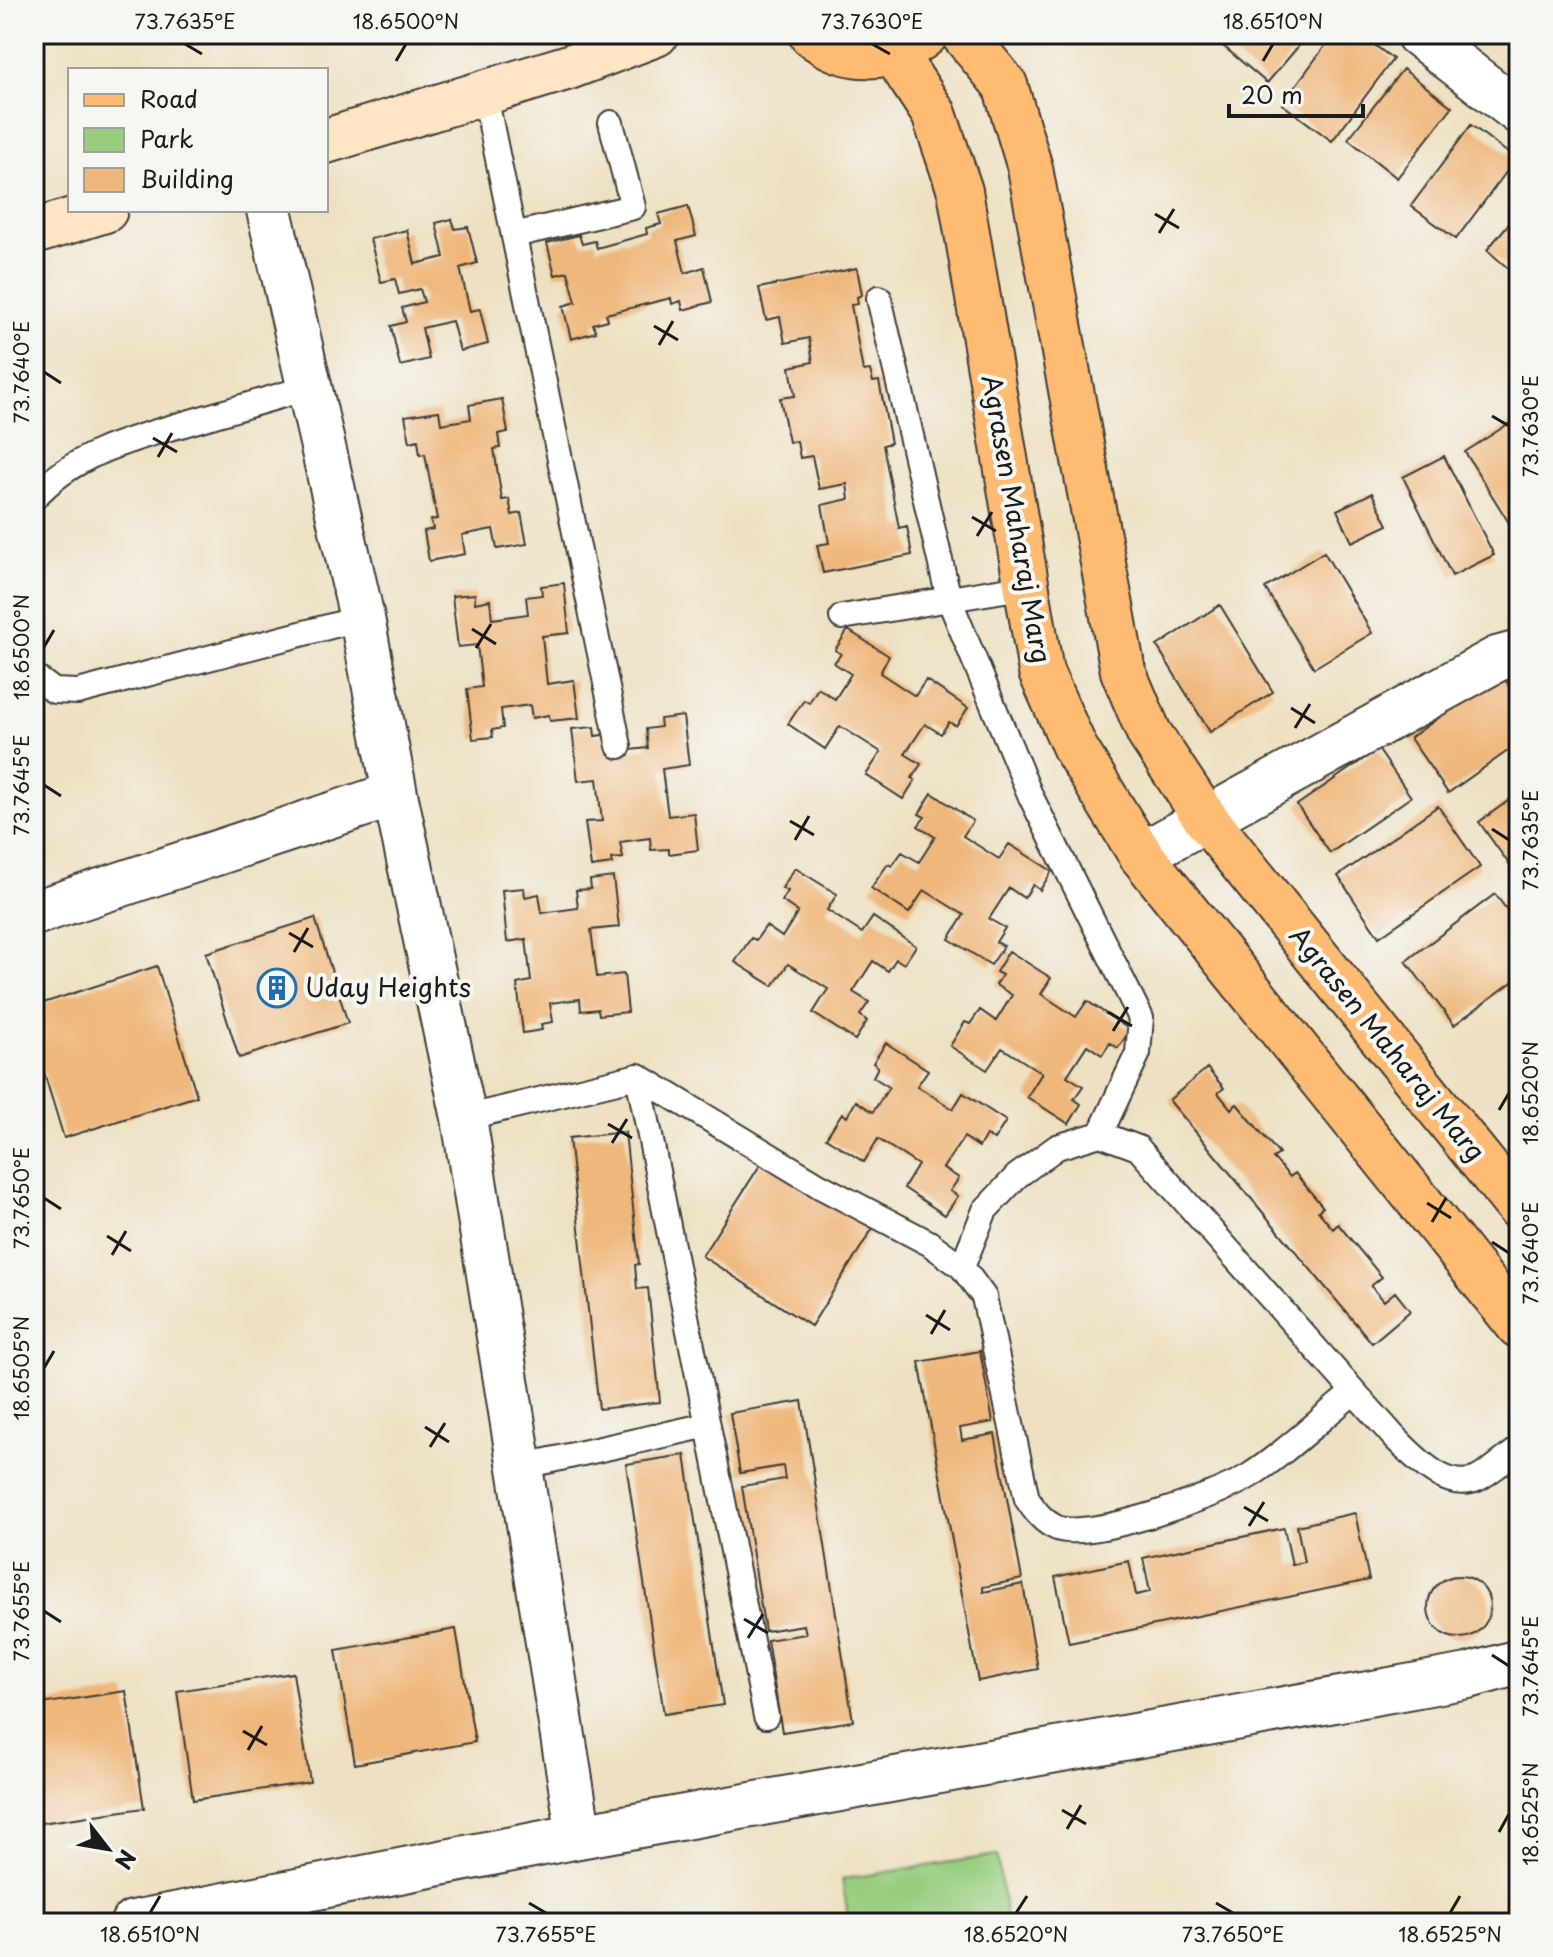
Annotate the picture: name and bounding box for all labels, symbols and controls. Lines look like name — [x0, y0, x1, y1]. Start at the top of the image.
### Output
text: 73.7635°E — [135, 6, 235, 36]
text: 18.6500°N — [353, 6, 459, 36]
text: 73.7630°E — [821, 6, 923, 36]
text: 18.6510°N — [1223, 6, 1323, 36]
legend — [68, 68, 328, 212]
scale bar — [1229, 68, 1363, 118]
text: 20 m — [1241, 76, 1303, 112]
text: Road — [140, 80, 198, 116]
text: Park — [140, 120, 194, 156]
text: Building — [140, 160, 234, 196]
text: 73.7640°E — [6, 321, 36, 423]
street label: Agrasen Maharaj Marg — [973, 371, 1062, 666]
text: 73.7630°E — [1515, 375, 1545, 477]
text: 18.6500°N — [6, 594, 36, 700]
text: 73.7645°E — [6, 734, 36, 836]
text: 73.7635°E — [1515, 790, 1545, 890]
street label: Agrasen Maharaj Marg — [1281, 917, 1495, 1169]
building icon: Uday Heights — [256, 967, 298, 1009]
place label: Uday Heights — [305, 967, 471, 1006]
text: 18.6520°N — [1515, 1041, 1545, 1145]
text: 73.7650°E — [6, 1147, 36, 1249]
text: 73.7640°E — [1515, 1202, 1545, 1304]
text: 18.6505°N — [6, 1316, 36, 1420]
text: 73.7655°E — [6, 1561, 36, 1661]
text: 73.7645°E — [1515, 1615, 1545, 1717]
text: 18.6525°N — [1515, 1762, 1545, 1866]
north arrow — [68, 1809, 148, 1889]
text: N — [108, 1844, 145, 1876]
text: 18.6510°N — [100, 1919, 200, 1949]
text: 73.7655°E — [496, 1919, 596, 1949]
text: 18.6520°N — [964, 1919, 1068, 1949]
text: 73.7650°E — [1182, 1919, 1284, 1949]
text: 18.6525°N — [1398, 1919, 1502, 1949]

